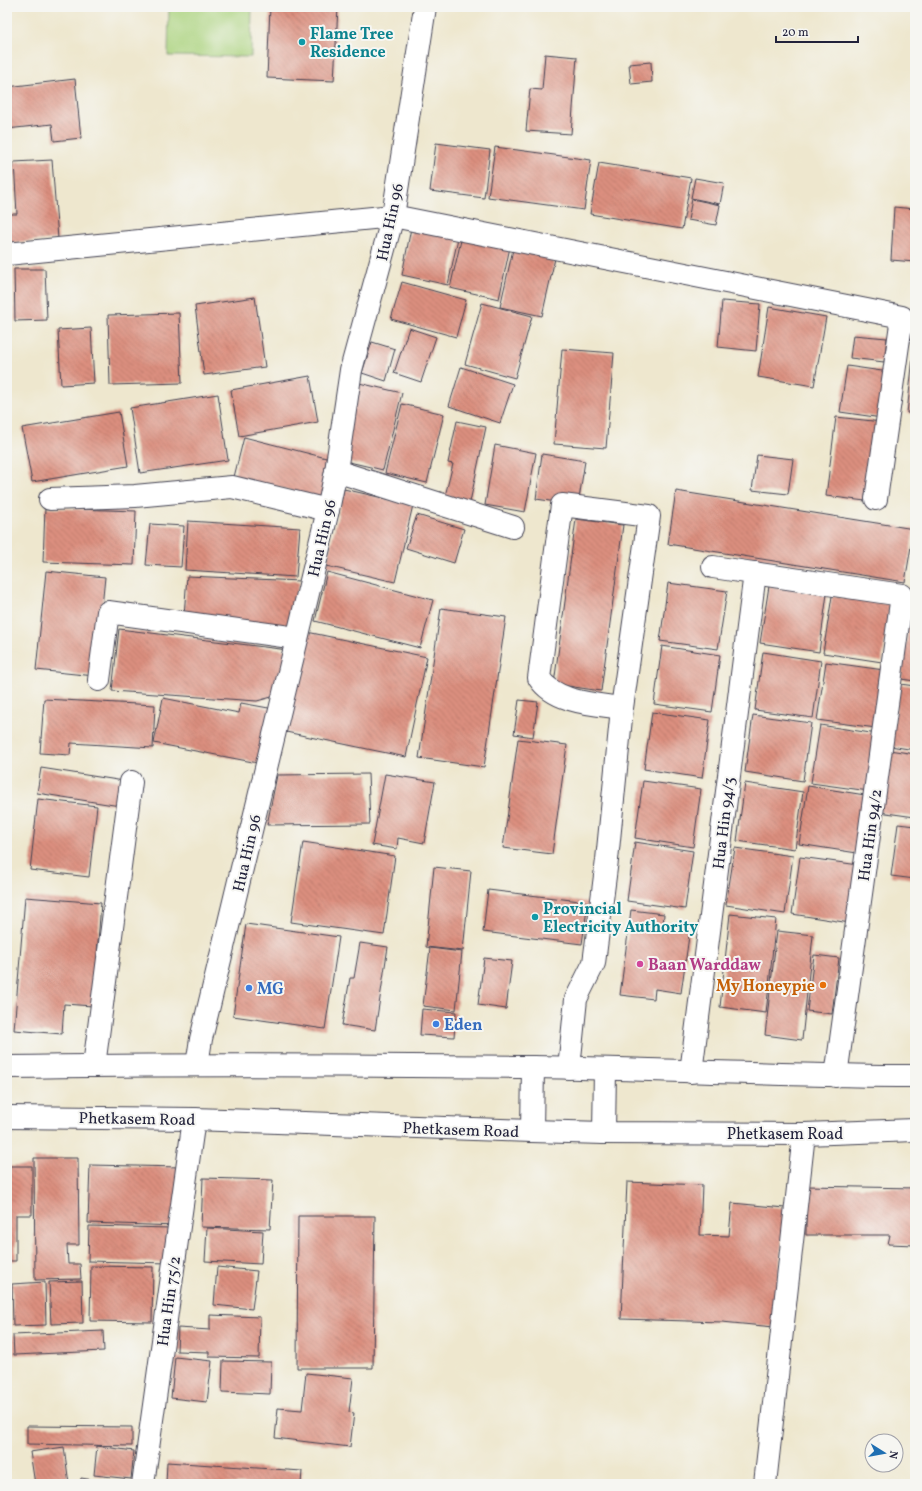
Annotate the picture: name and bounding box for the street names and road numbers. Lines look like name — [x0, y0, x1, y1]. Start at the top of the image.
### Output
street label: Hua Hin 96 — [372, 182, 410, 263]
street label: Hua Hin 96 — [303, 498, 343, 579]
street label: Hua Hin 94/3 — [708, 776, 742, 871]
street label: Hua Hin 94/2 — [854, 788, 888, 883]
street label: Hua Hin 96 — [228, 813, 268, 894]
street label: Phetkasem Road — [78, 1108, 195, 1132]
street label: Phetkasem Road — [402, 1118, 520, 1144]
street label: Phetkasem Road — [727, 1124, 843, 1146]
street label: Hua Hin 75/2 — [153, 1255, 187, 1348]

